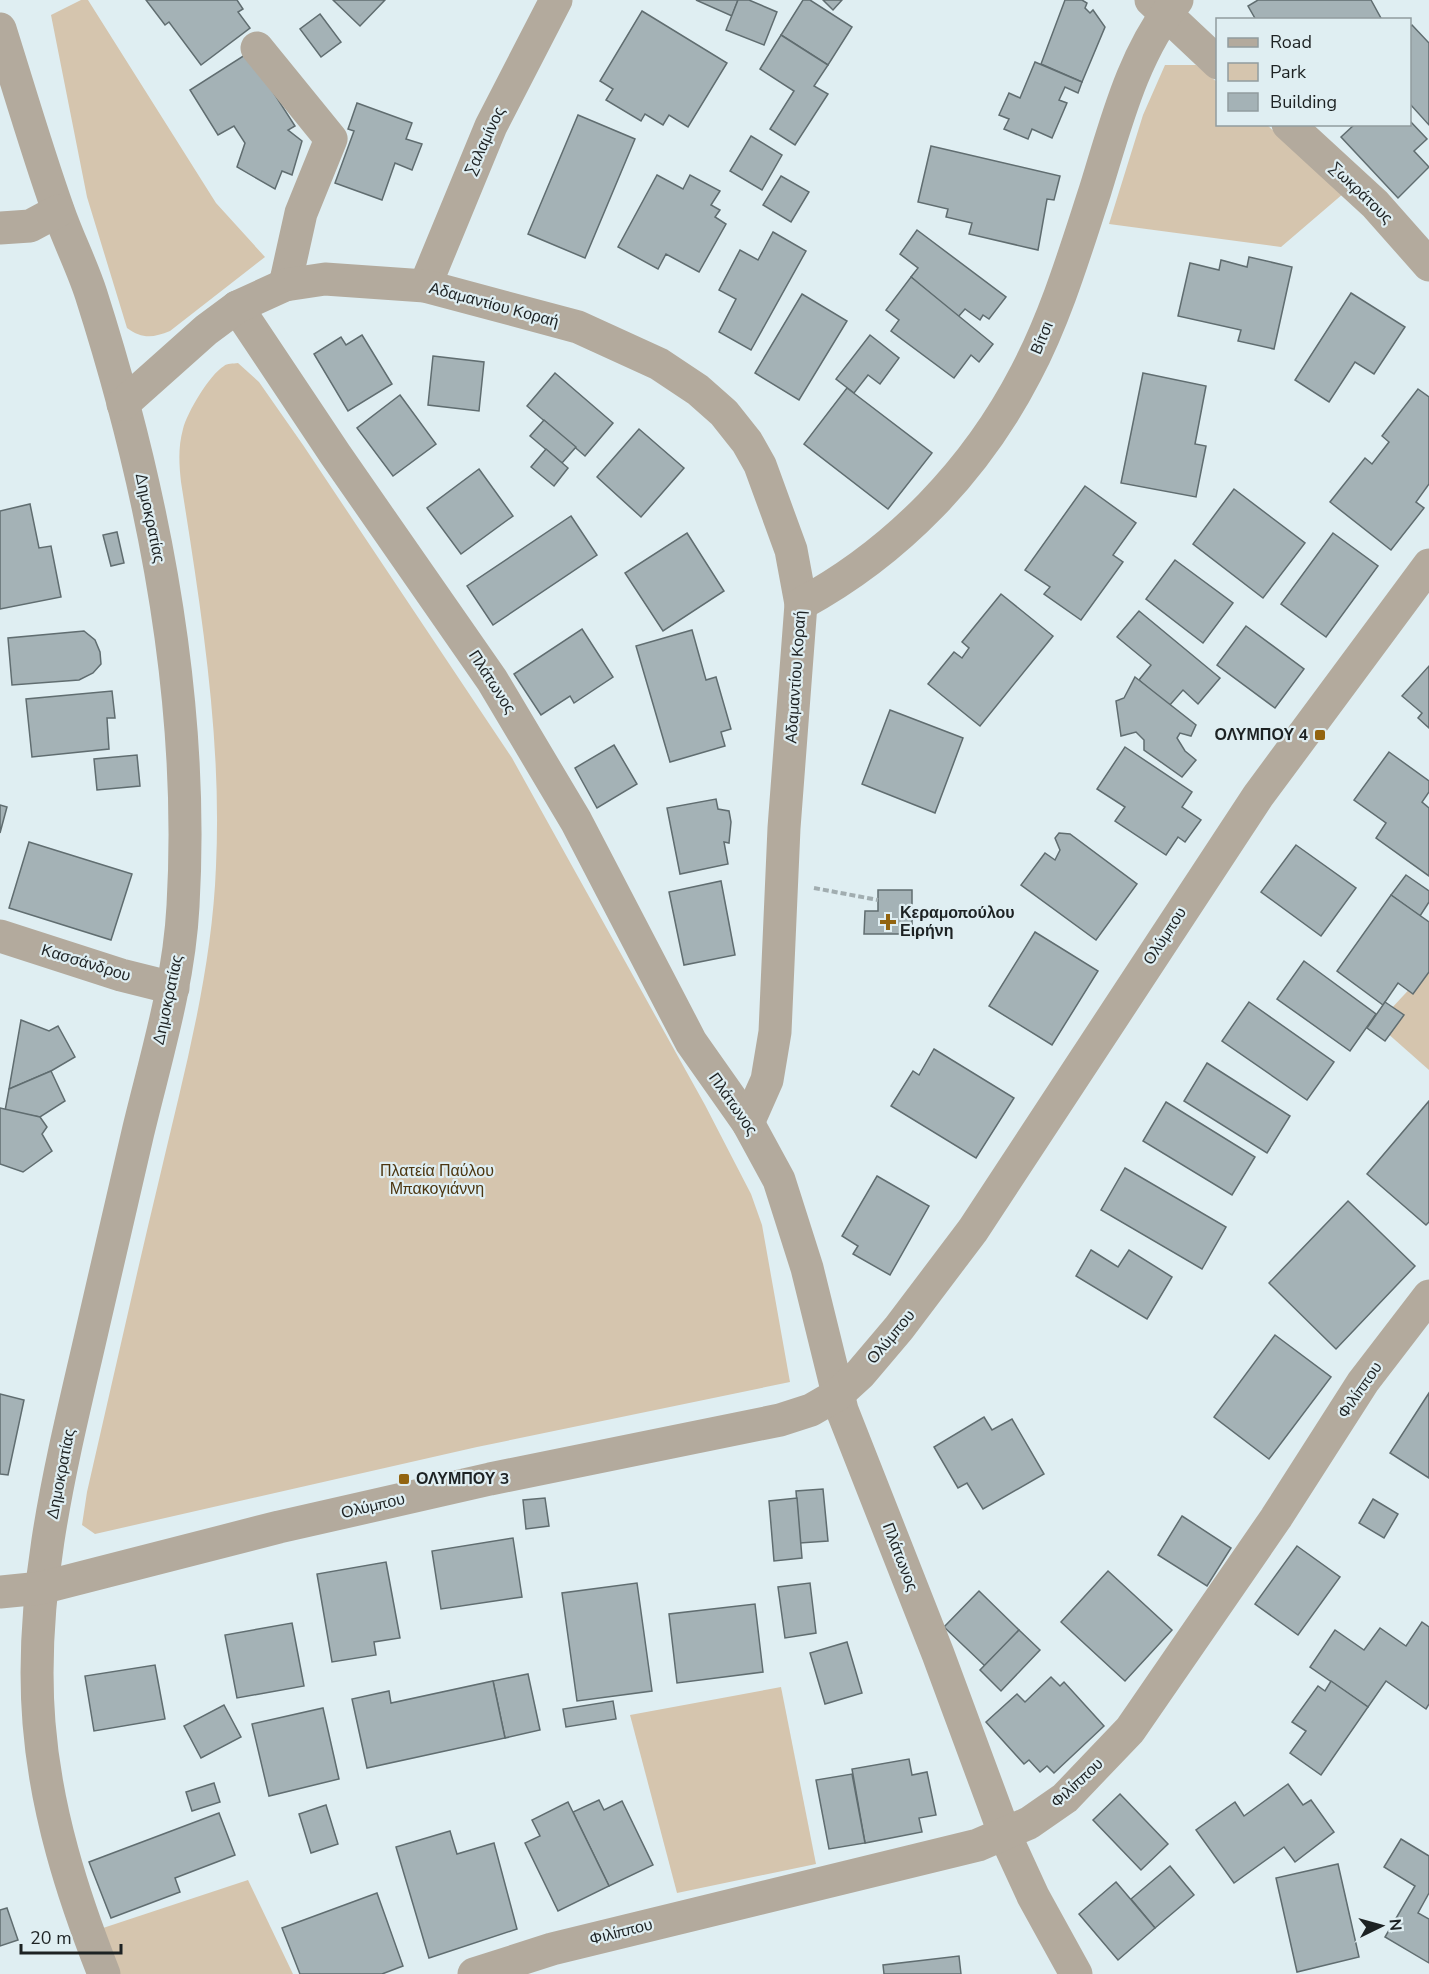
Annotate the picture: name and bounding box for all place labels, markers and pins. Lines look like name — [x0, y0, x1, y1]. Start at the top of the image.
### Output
place label: ΟΛΥΜΠΟΥ 4 — [1215, 724, 1308, 746]
marker: ΟΛΥΜΠΟΥ 4 — [1313, 728, 1327, 742]
place label: Κεραμοπούλου Ειρήνη — [900, 902, 1015, 942]
marker: Κεραμοπούλου Ειρήνη — [881, 915, 895, 929]
place label: ΟΛΥΜΠΟΥ 3 — [416, 1468, 509, 1490]
marker: ΟΛΥΜΠΟΥ 3 — [397, 1472, 411, 1486]

